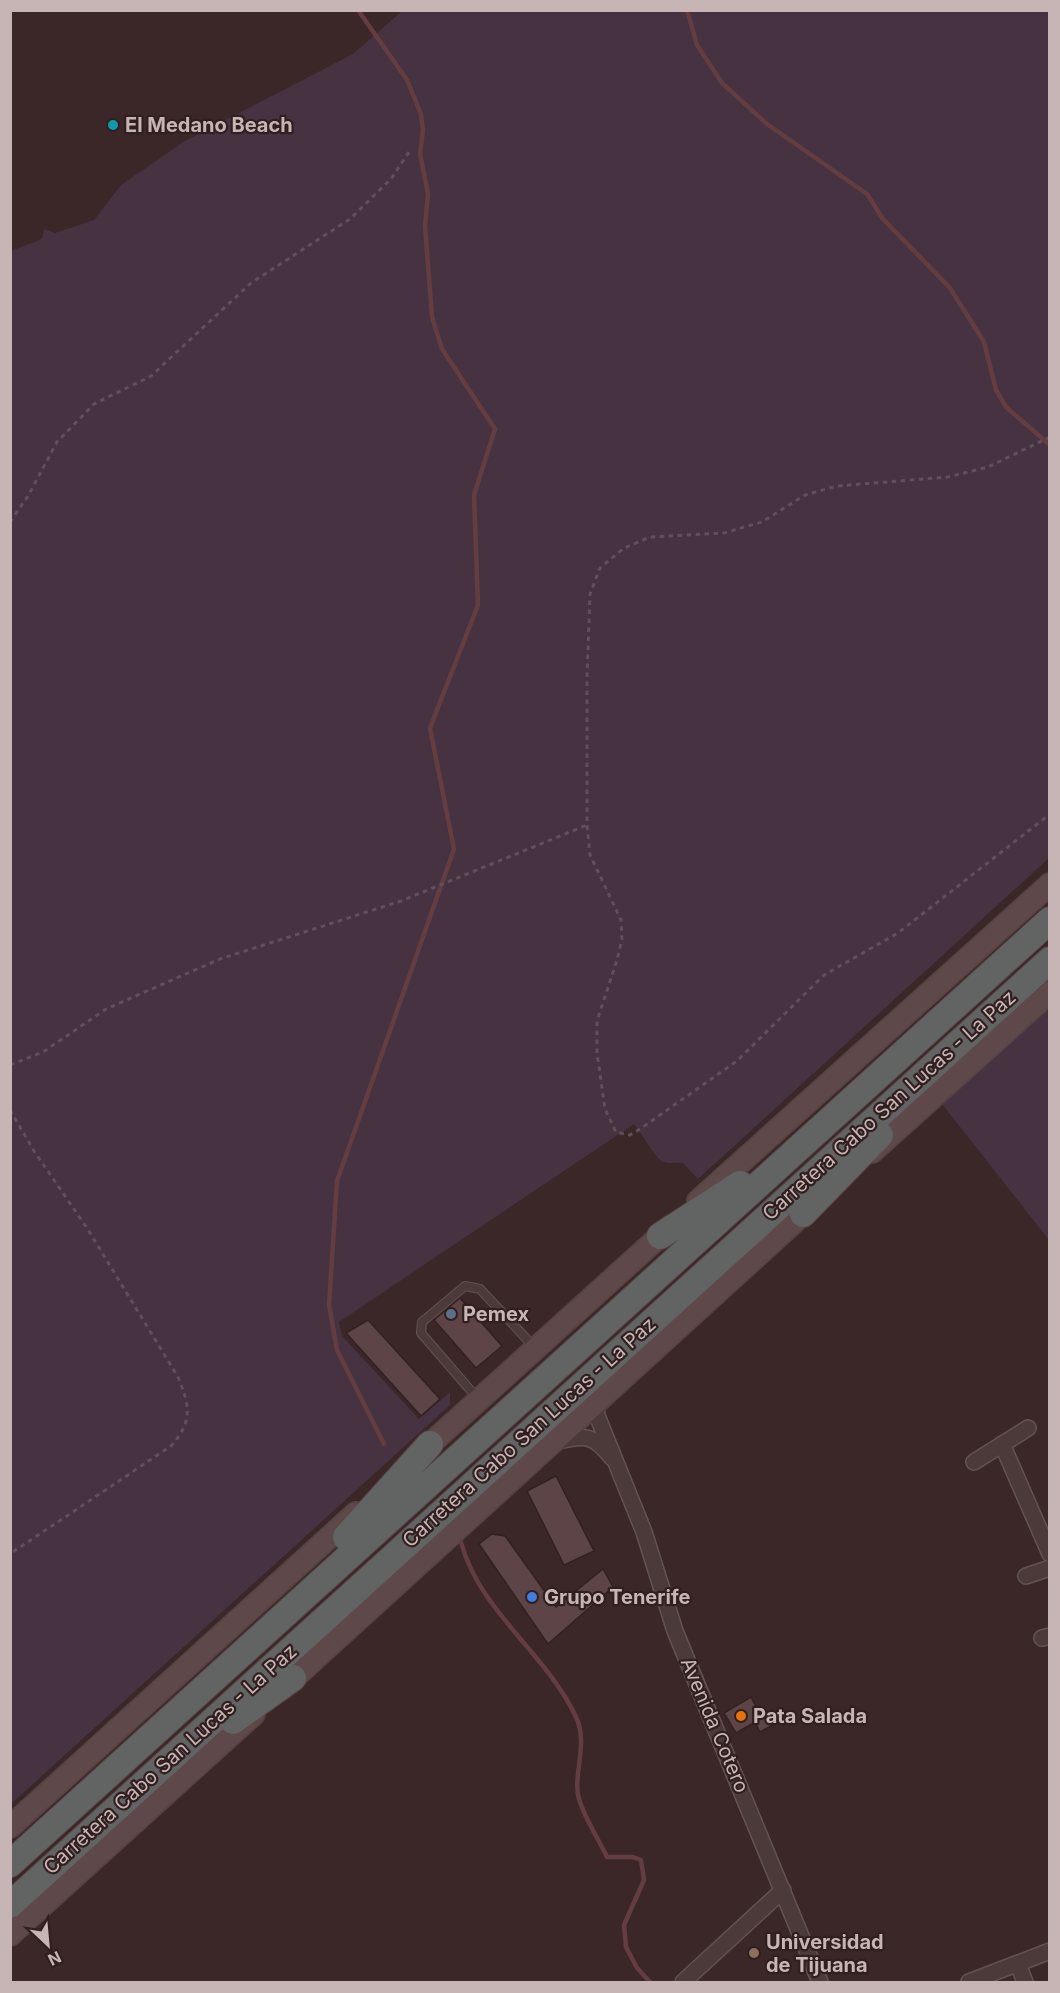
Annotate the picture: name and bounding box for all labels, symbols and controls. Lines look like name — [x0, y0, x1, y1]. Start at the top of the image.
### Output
place label: El Medano Beach — [125, 113, 293, 137]
marker: El Medano Beach — [106, 118, 120, 132]
street label: Carretera Cabo San Lucas - La Paz — [757, 985, 1021, 1225]
place label: Pemex — [463, 1302, 529, 1326]
marker: Pemex — [444, 1307, 458, 1321]
street label: Carretera Cabo San Lucas - La Paz — [397, 1312, 661, 1552]
place label: Grupo Tenerife — [544, 1585, 691, 1609]
marker: Grupo Tenerife — [525, 1590, 539, 1604]
street label: Carretera Cabo San Lucas - La Paz — [38, 1639, 302, 1879]
street label: Avenida Cotero — [676, 1654, 754, 1796]
place label: Pata Salada — [753, 1704, 867, 1728]
marker: Pata Salada — [734, 1709, 748, 1723]
north arrow — [18, 1915, 78, 1975]
place label: Universidad de Tijuana — [766, 1930, 884, 1977]
marker: Universidad de Tijuana — [747, 1946, 761, 1960]
text: N — [45, 1947, 64, 1970]

